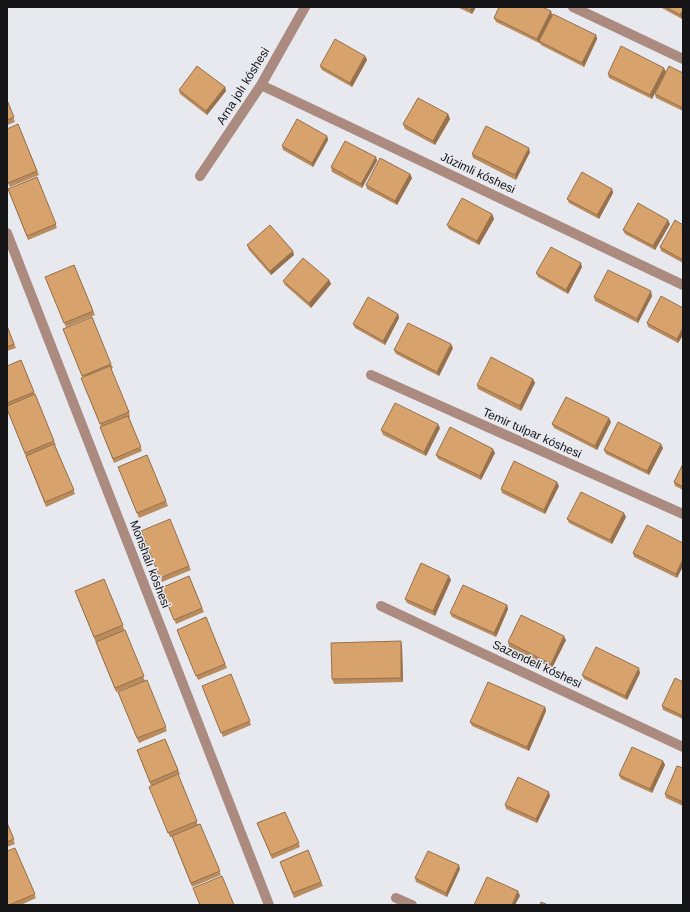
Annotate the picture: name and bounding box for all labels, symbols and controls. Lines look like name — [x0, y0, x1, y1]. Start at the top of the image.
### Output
street label: Arna jolı kóshesi — [214, 45, 272, 127]
street label: Júzimli kóshesi — [438, 150, 518, 196]
street label: Temir tulpar kóshesi — [480, 405, 584, 461]
street label: Monshalı kóshesi — [127, 518, 173, 610]
street label: Sazendeli kóshesi — [490, 637, 584, 691]

